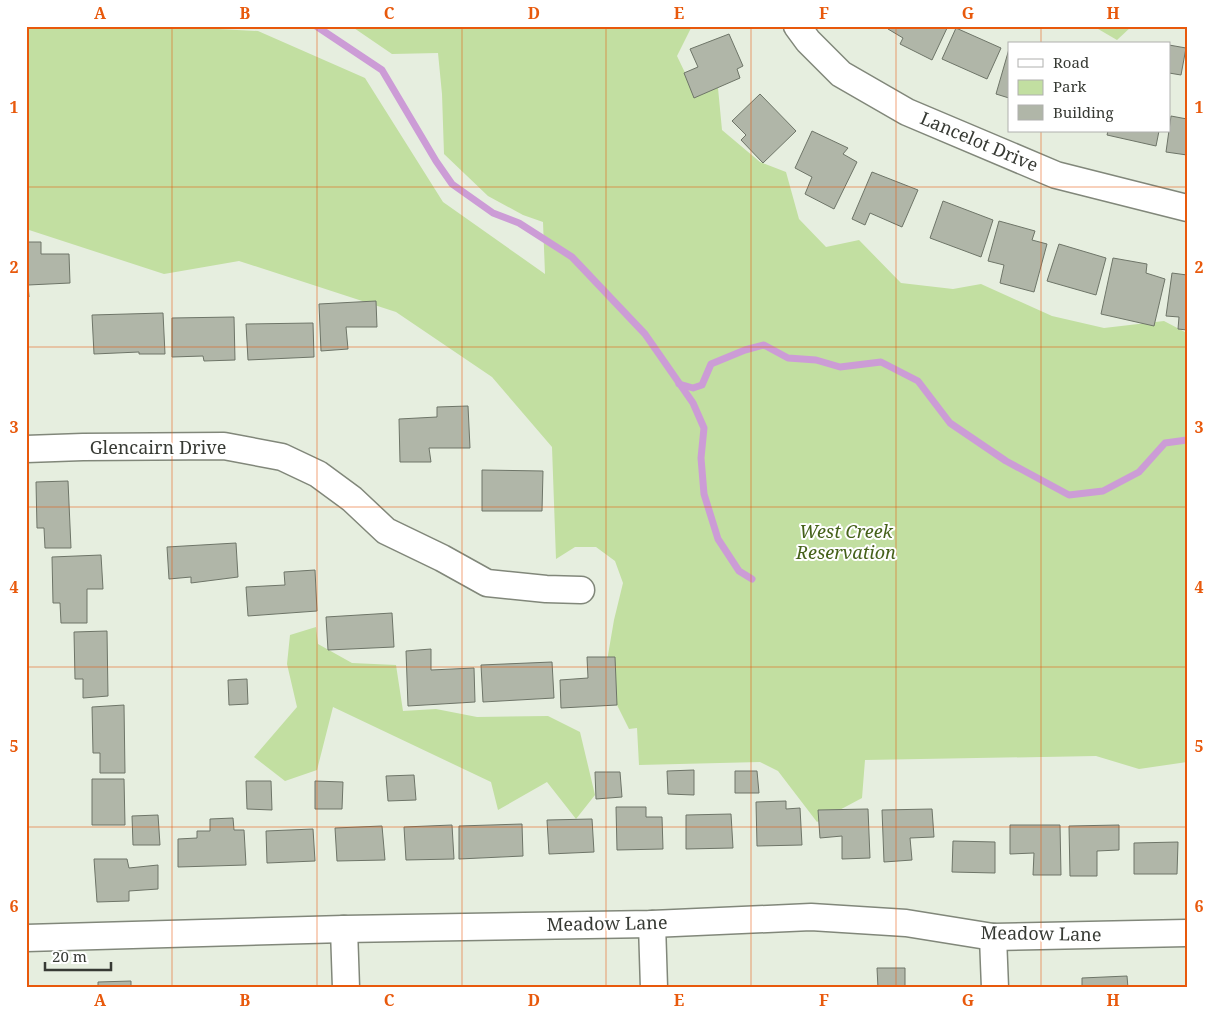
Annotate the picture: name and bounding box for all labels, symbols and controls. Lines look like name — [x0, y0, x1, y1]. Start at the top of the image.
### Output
text: A — [94, 2, 107, 24]
text: B — [240, 2, 251, 24]
text: C — [384, 2, 395, 24]
text: D — [528, 2, 540, 24]
text: E — [674, 2, 684, 24]
text: F — [819, 2, 829, 24]
text: G — [962, 2, 974, 24]
text: H — [1106, 2, 1120, 24]
legend — [1008, 42, 1170, 132]
text: Road — [1053, 52, 1089, 72]
text: Park — [1053, 76, 1087, 96]
text: 1 — [9, 96, 19, 118]
text: 1 — [1194, 96, 1204, 118]
text: Building — [1053, 102, 1114, 122]
street label: Lancelot Drive — [917, 105, 1042, 177]
text: 2 — [9, 256, 19, 278]
text: 2 — [1194, 256, 1204, 278]
text: 3 — [9, 416, 19, 438]
text: 3 — [1194, 416, 1204, 438]
street label: Glencairn Drive — [90, 435, 226, 459]
park label: West Creek Reservation — [795, 519, 896, 564]
text: 4 — [9, 576, 19, 598]
text: 4 — [1194, 576, 1204, 598]
text: 5 — [9, 735, 19, 757]
text: 5 — [1194, 735, 1204, 757]
text: 6 — [9, 895, 19, 917]
text: 6 — [1194, 895, 1204, 917]
street label: Meadow Lane — [546, 910, 668, 936]
street label: Meadow Lane — [980, 920, 1102, 946]
scale bar — [45, 939, 111, 971]
text: 20 m — [52, 946, 87, 966]
text: A — [94, 989, 107, 1011]
text: B — [240, 989, 251, 1011]
text: C — [384, 989, 395, 1011]
text: D — [528, 989, 540, 1011]
text: E — [674, 989, 684, 1011]
text: F — [819, 989, 829, 1011]
text: G — [962, 989, 974, 1011]
text: H — [1106, 989, 1120, 1011]

